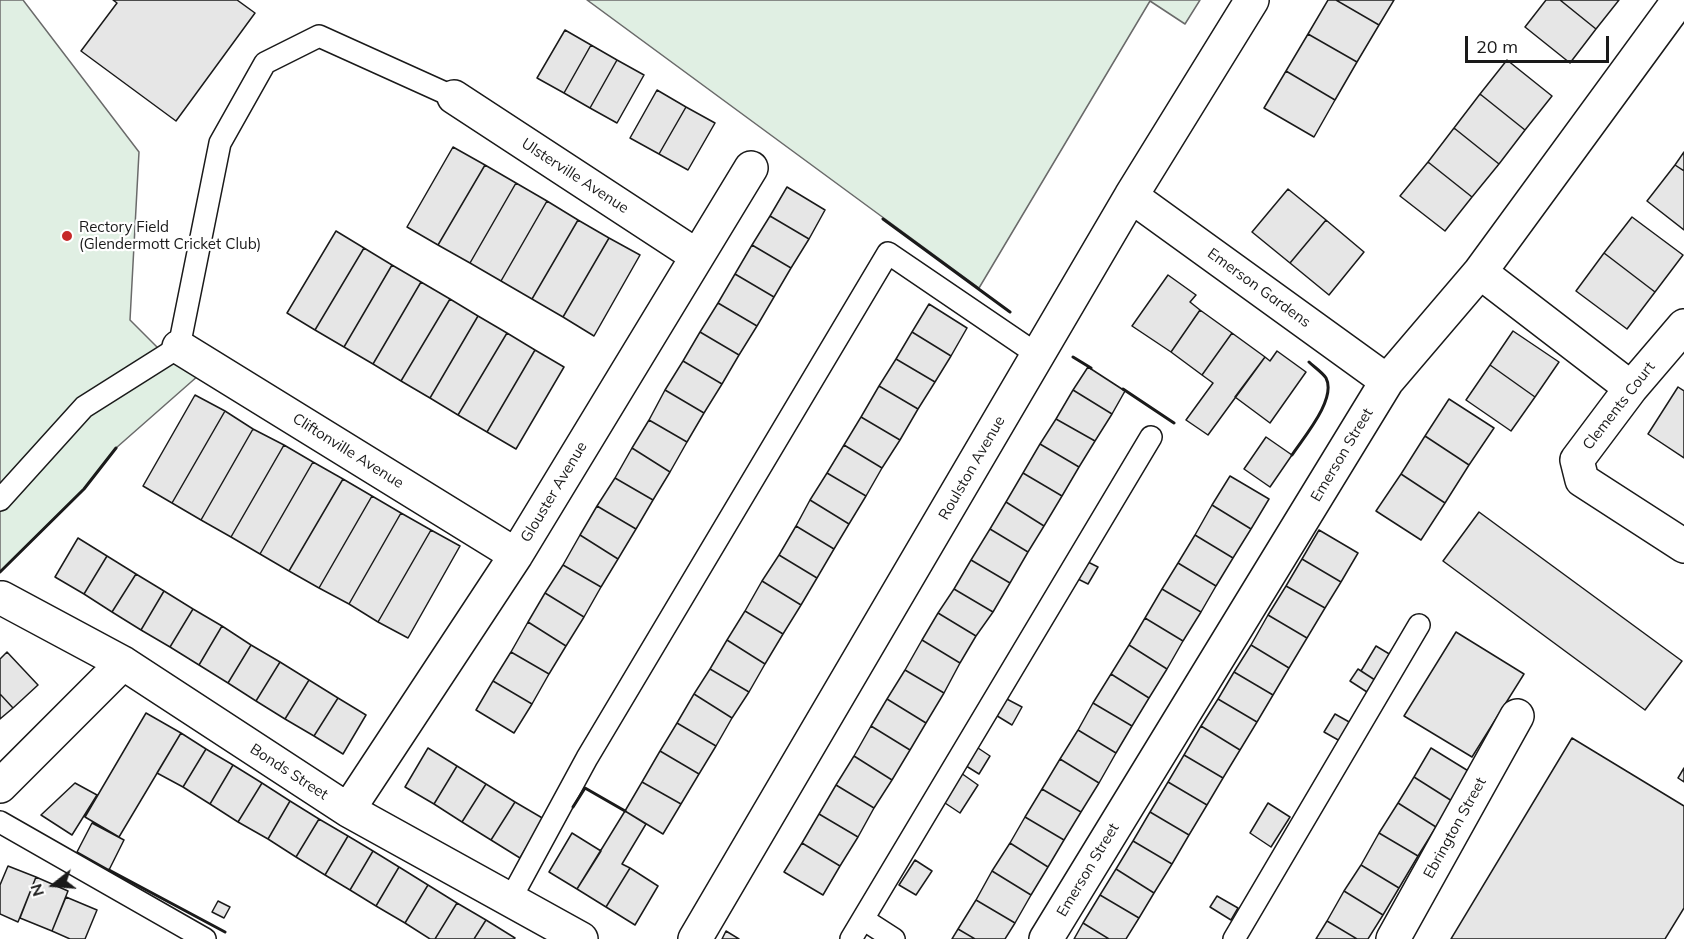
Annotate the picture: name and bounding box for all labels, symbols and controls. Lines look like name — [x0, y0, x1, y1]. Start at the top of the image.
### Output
scale bar — [1468, 24, 1612, 62]
text: 20 m — [1476, 35, 1518, 58]
street label: Ulsterville Avenue — [518, 135, 632, 217]
place label: Rectory Field (Glendermott Cricket Club) — [79, 218, 261, 253]
marker: Rectory Field (Glendermott Cricket Club) — [60, 229, 74, 243]
street label: Emerson Gardens — [1204, 245, 1314, 331]
street label: Clements Court — [1579, 358, 1659, 454]
street label: Emerson Street — [1307, 405, 1377, 505]
street label: Cliftonville Avenue — [289, 410, 407, 492]
street label: Roulston Avenue — [935, 413, 1009, 523]
street label: Glouster Avenue — [517, 438, 591, 546]
street label: Bonds Street — [247, 740, 331, 804]
street label: Ebrington Street — [1420, 774, 1490, 882]
street label: Emerson Street — [1053, 820, 1123, 920]
north arrow — [24, 855, 84, 915]
text: N — [25, 882, 48, 899]

